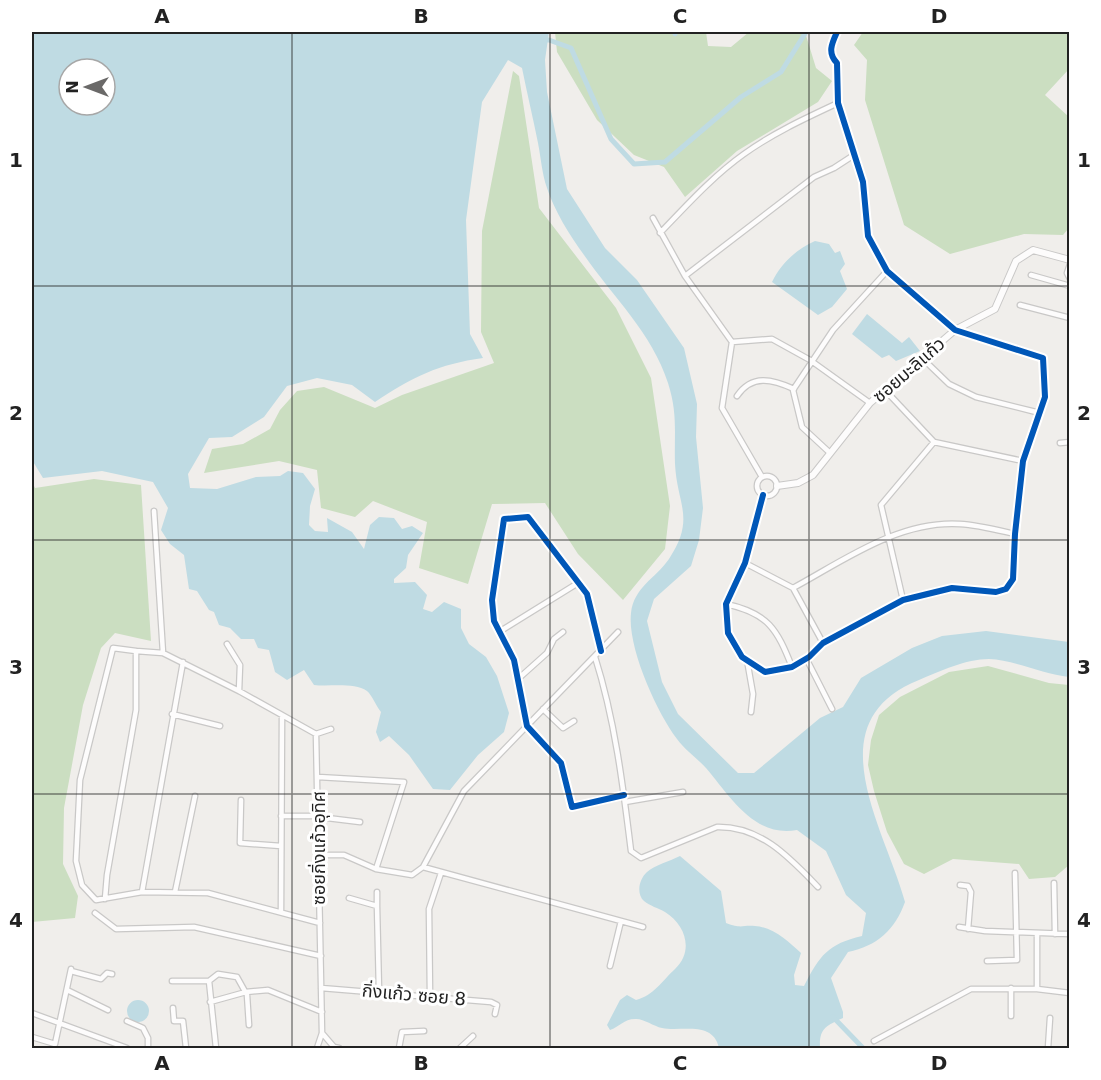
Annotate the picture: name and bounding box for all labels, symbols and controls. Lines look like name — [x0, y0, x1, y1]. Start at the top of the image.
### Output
text: A — [154, 4, 170, 28]
text: B — [413, 4, 429, 28]
text: C — [673, 4, 687, 28]
text: D — [931, 4, 947, 28]
north arrow — [57, 57, 117, 117]
text: N — [63, 80, 82, 94]
text: 1 — [9, 148, 23, 172]
text: 1 — [1077, 148, 1091, 172]
street label: ซอยมะลิแก้ว — [868, 333, 949, 407]
text: 2 — [9, 401, 23, 425]
text: 2 — [1077, 401, 1091, 425]
text: 3 — [9, 655, 23, 679]
text: 3 — [1077, 655, 1091, 679]
street label: ซอยกิ่งแก้วอุทิศ — [307, 791, 330, 905]
text: 4 — [9, 908, 23, 932]
text: 4 — [1077, 908, 1091, 932]
street label: กิ่งแก้ว ซอย 8 — [361, 979, 467, 1010]
text: A — [154, 1051, 170, 1075]
text: B — [413, 1051, 429, 1075]
text: C — [673, 1051, 687, 1075]
text: D — [931, 1051, 947, 1075]

